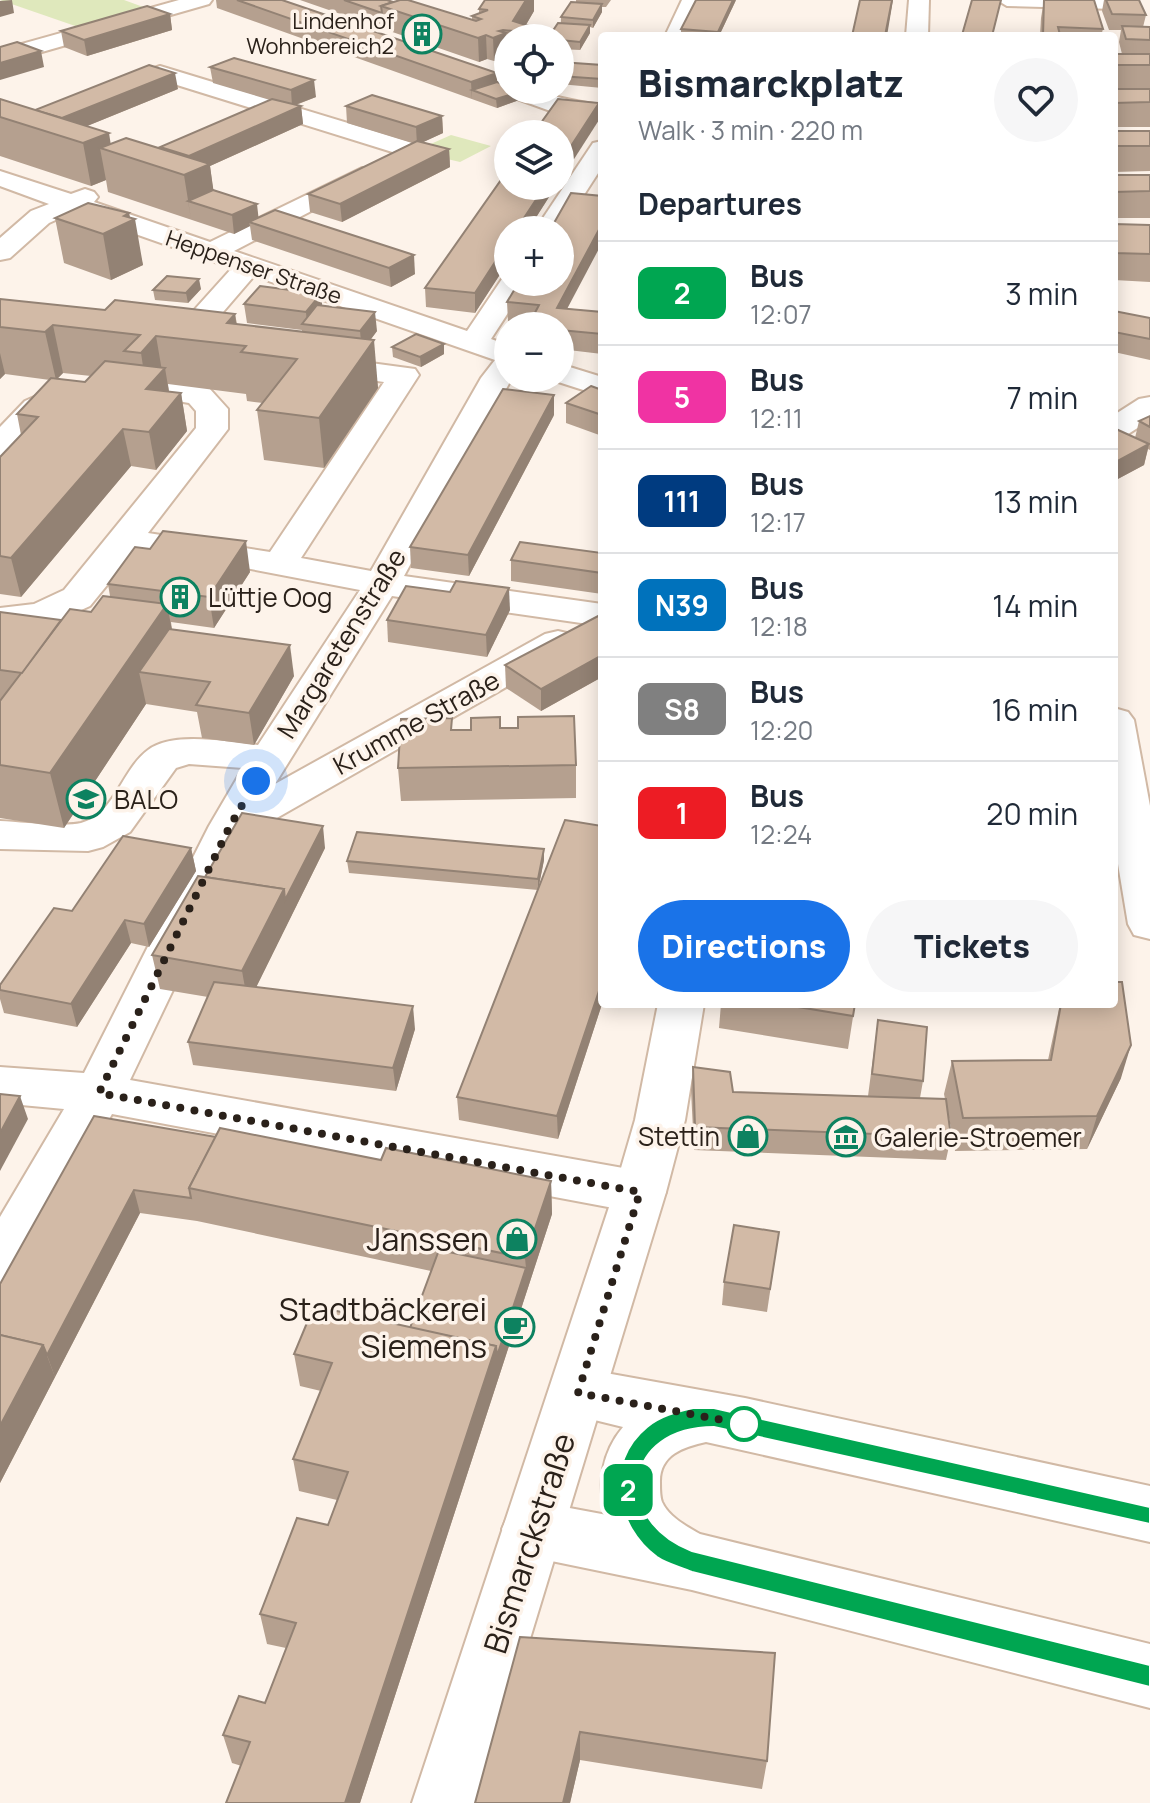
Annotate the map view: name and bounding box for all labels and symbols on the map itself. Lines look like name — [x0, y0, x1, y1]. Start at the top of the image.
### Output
place label: Lindenhof Wohnbereich2 — [246, 6, 394, 61]
building icon: Lindenhof Wohnbereich2 — [401, 13, 443, 55]
street label: Heppenser Straße — [162, 223, 346, 311]
street label: Margaretenstraße — [268, 541, 414, 745]
building icon: Lüttje Oog — [159, 576, 201, 618]
place label: Lüttje Oog — [208, 579, 333, 615]
street label: Krumme Straße — [326, 661, 506, 783]
your location — [236, 761, 276, 801]
school or university icon: BALO — [65, 778, 107, 820]
place label: BALO — [114, 781, 178, 817]
shop icon: Stettin — [727, 1115, 769, 1157]
museum icon: Galerie-Stroemer — [825, 1116, 867, 1158]
place label: Stettin — [638, 1118, 720, 1154]
place label: Galerie-Stroemer — [874, 1119, 1082, 1155]
place label: Janssen — [367, 1217, 489, 1261]
shop icon: Janssen — [496, 1218, 538, 1260]
place label: Stadtbäckerei Siemens — [279, 1287, 487, 1368]
cafe icon: Stadtbäckerei Siemens — [494, 1306, 536, 1348]
unlabelled marker — [727, 1407, 761, 1441]
street label: Bismarckstraße — [473, 1427, 585, 1659]
line badge: 2 — [602, 1464, 654, 1516]

